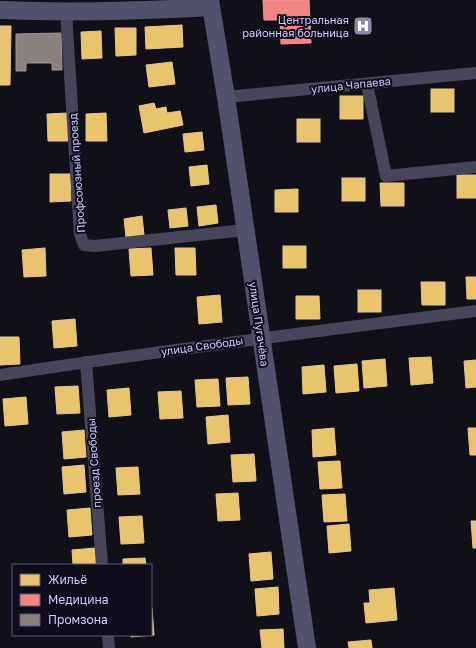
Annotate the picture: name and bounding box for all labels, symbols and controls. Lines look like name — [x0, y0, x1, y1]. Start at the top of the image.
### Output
place label: Центральная районная больница — [242, 13, 349, 39]
hospital icon: Центральная районная больница — [352, 15, 374, 37]
street label: улица Чапаева — [310, 74, 392, 95]
street label: Профсоюзный проезд — [66, 113, 87, 233]
street label: улица Пугачёва — [247, 281, 272, 367]
street label: улица Свободы — [160, 333, 244, 358]
street label: проезд Свободы — [84, 418, 103, 508]
legend — [12, 564, 152, 636]
text: Жильё — [48, 572, 87, 587]
text: Медицина — [48, 592, 109, 607]
text: Промзона — [48, 612, 108, 627]

